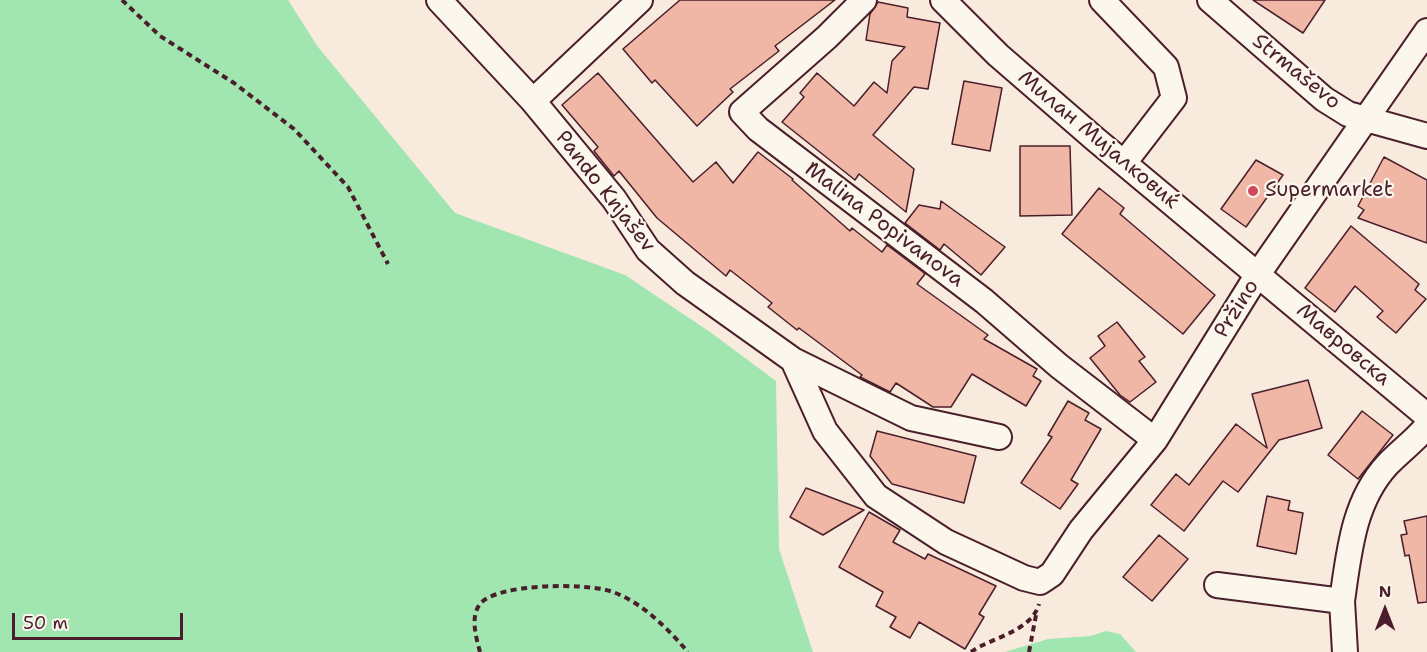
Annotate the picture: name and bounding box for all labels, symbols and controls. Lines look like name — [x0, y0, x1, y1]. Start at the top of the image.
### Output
street label: Strmaševo — [1247, 29, 1345, 115]
street label: Милан Мијалковиќ — [1012, 65, 1184, 215]
street label: Pando Knjašev — [550, 126, 660, 258]
street label: Malina Popivanova — [800, 157, 968, 293]
place label: Supermarket — [1265, 178, 1393, 204]
marker: Supermarket — [1246, 184, 1260, 198]
street label: Pržino — [1209, 275, 1265, 343]
street label: Мавровска — [1291, 298, 1395, 392]
north arrow — [1355, 580, 1415, 640]
text: N — [1379, 581, 1391, 602]
scale bar — [15, 601, 186, 639]
text: 50 m — [23, 611, 68, 635]

